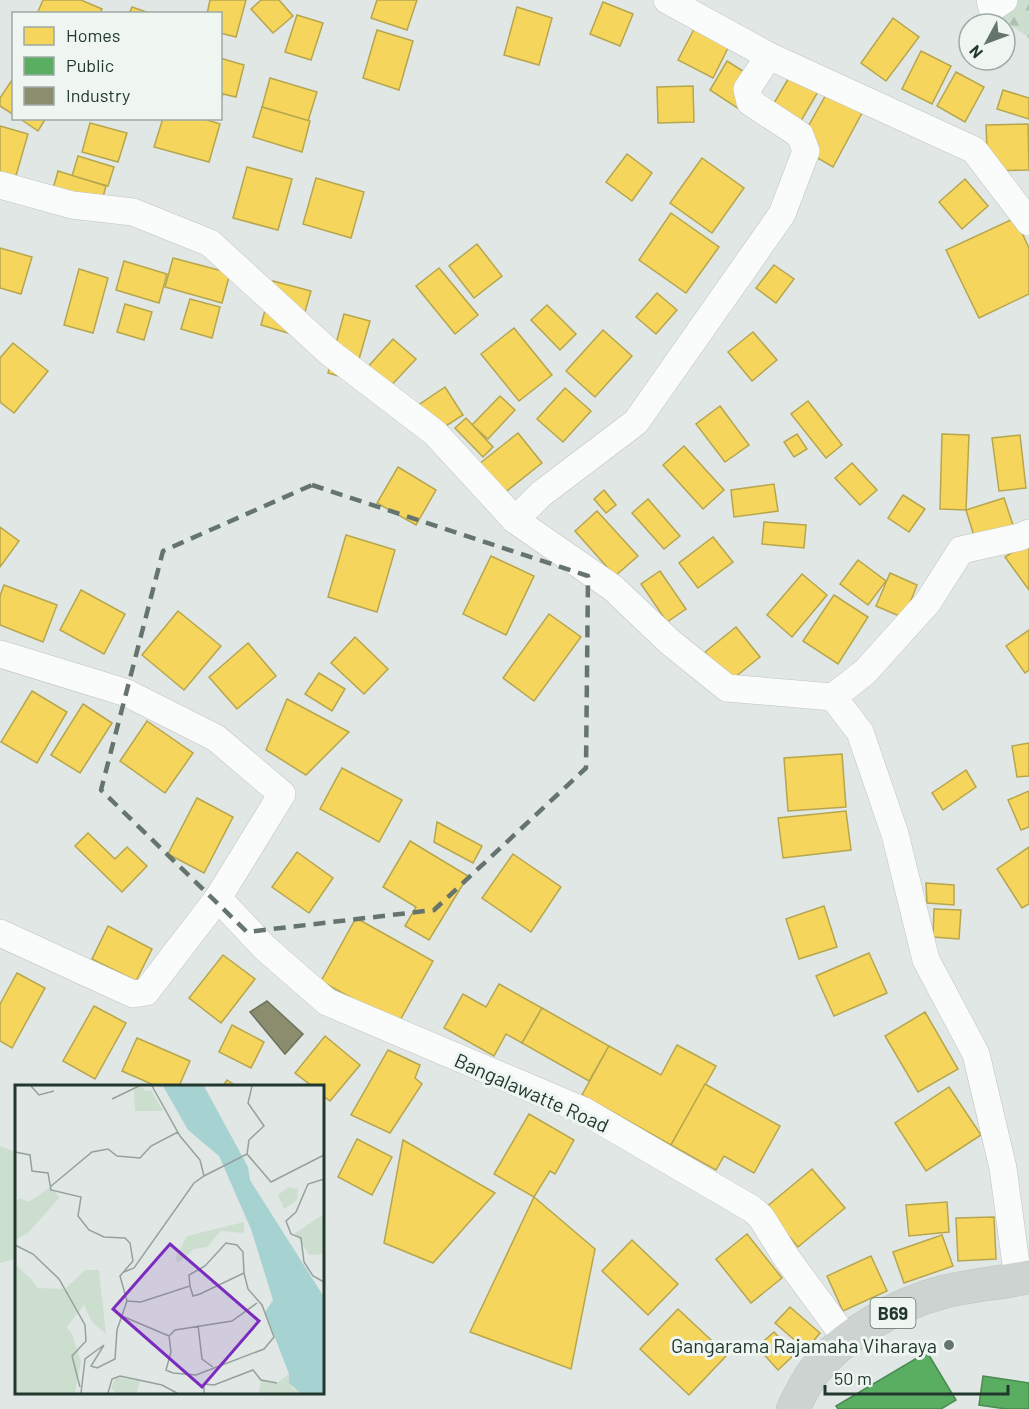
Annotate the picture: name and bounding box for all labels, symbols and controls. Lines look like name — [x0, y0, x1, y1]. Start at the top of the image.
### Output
legend — [12, 12, 222, 120]
north arrow — [957, 12, 1017, 72]
text: Homes — [66, 24, 120, 46]
text: N — [965, 42, 986, 62]
text: Public — [66, 54, 114, 76]
text: Industry — [66, 84, 130, 106]
street label: Bangalawatte Road — [451, 1047, 613, 1137]
inset map — [15, 1085, 324, 1394]
road number: B69 — [870, 1298, 916, 1328]
place label: Gangarama Rajamaha Viharaya — [671, 1333, 937, 1357]
marker: Gangarama Rajamaha Viharaya — [942, 1338, 956, 1352]
scale bar — [825, 1358, 1008, 1396]
text: 50 m — [834, 1367, 872, 1389]

